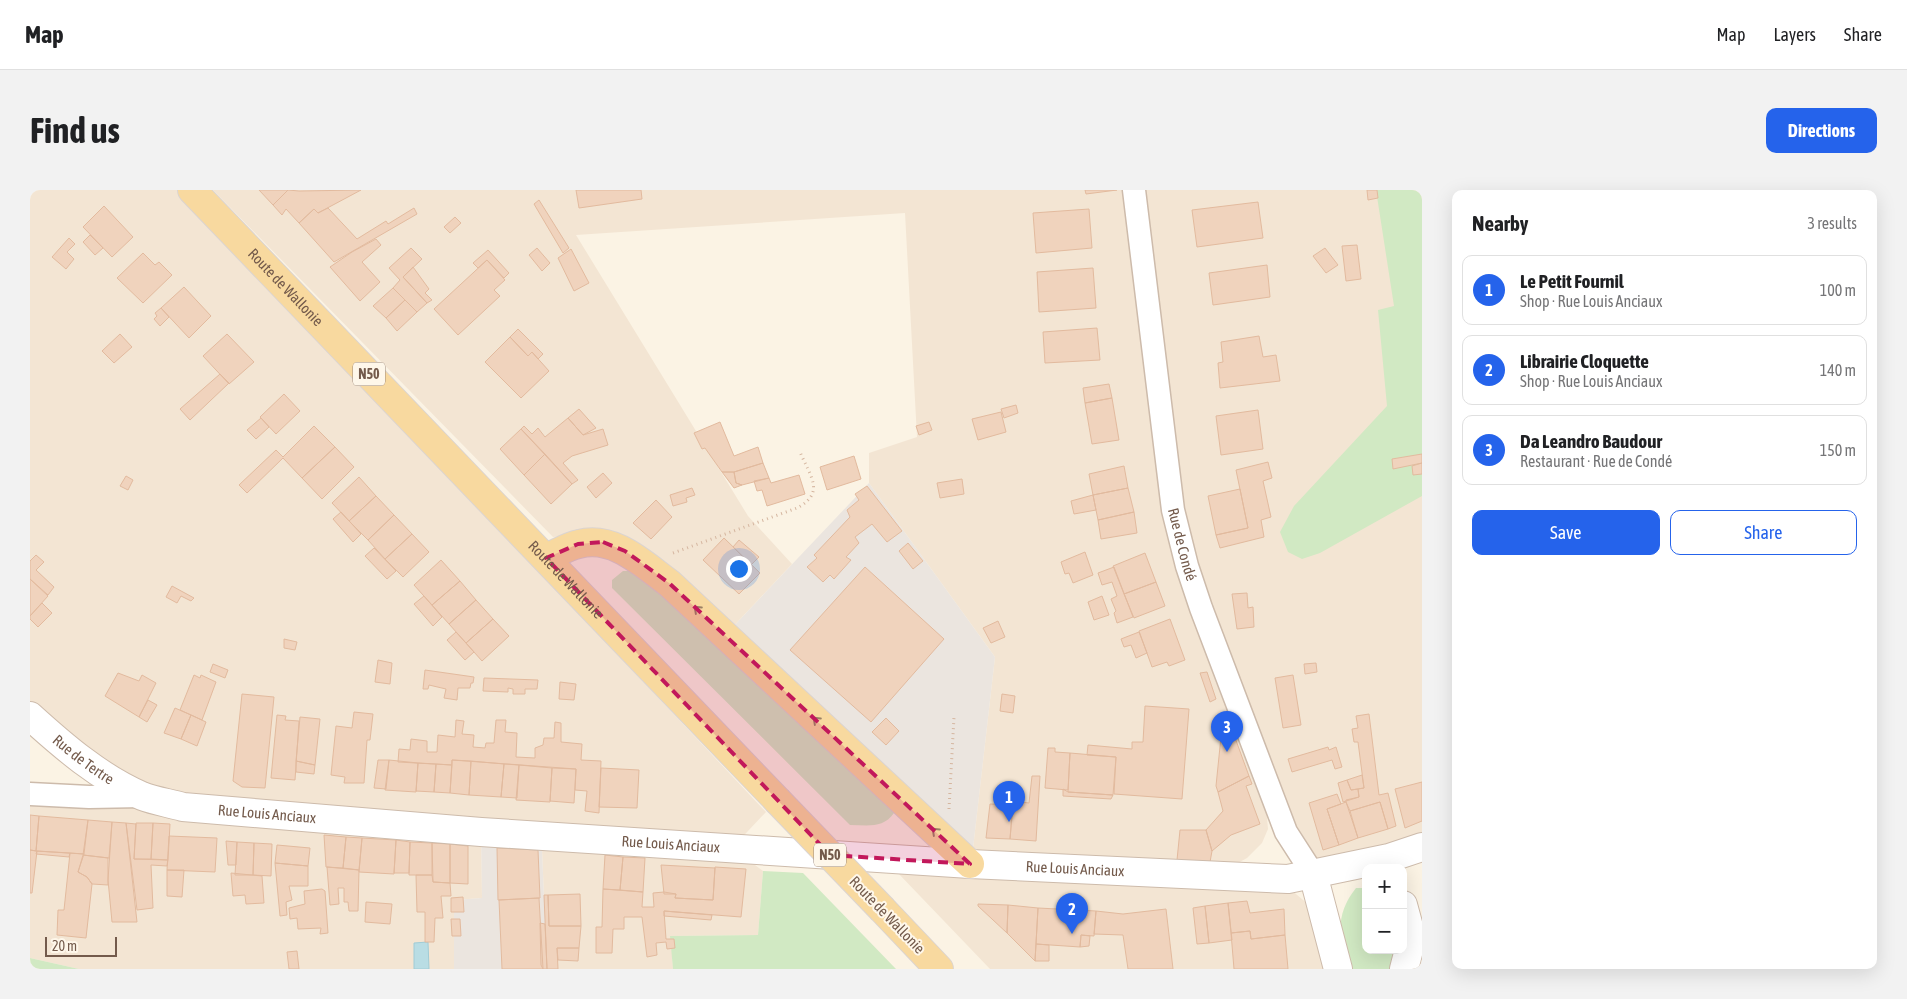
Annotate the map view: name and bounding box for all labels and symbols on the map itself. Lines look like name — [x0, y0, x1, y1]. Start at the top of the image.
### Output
street label: Route de Wallonie — [245, 245, 327, 329]
road number: N50 — [353, 362, 385, 385]
street label: Rue de Condé — [1165, 506, 1200, 583]
street label: Route de Wallonie — [525, 537, 607, 622]
your location — [726, 556, 752, 582]
one-way arrow — [694, 606, 703, 615]
pin: 3 — [1211, 711, 1243, 752]
one-way arrow — [812, 717, 821, 726]
street label: Rue de Tertre — [49, 731, 117, 788]
pin: 1 — [993, 781, 1025, 822]
street label: Rue Louis Anciaux — [217, 801, 317, 826]
one-way arrow — [931, 828, 940, 837]
street label: Rue Louis Anciaux — [621, 832, 721, 856]
road number: N50 — [814, 844, 846, 866]
street label: Rue Louis Anciaux — [1025, 858, 1125, 879]
street label: Route de Wallonie — [846, 873, 929, 957]
pin: 2 — [1056, 893, 1088, 934]
scale bar — [45, 934, 118, 957]

